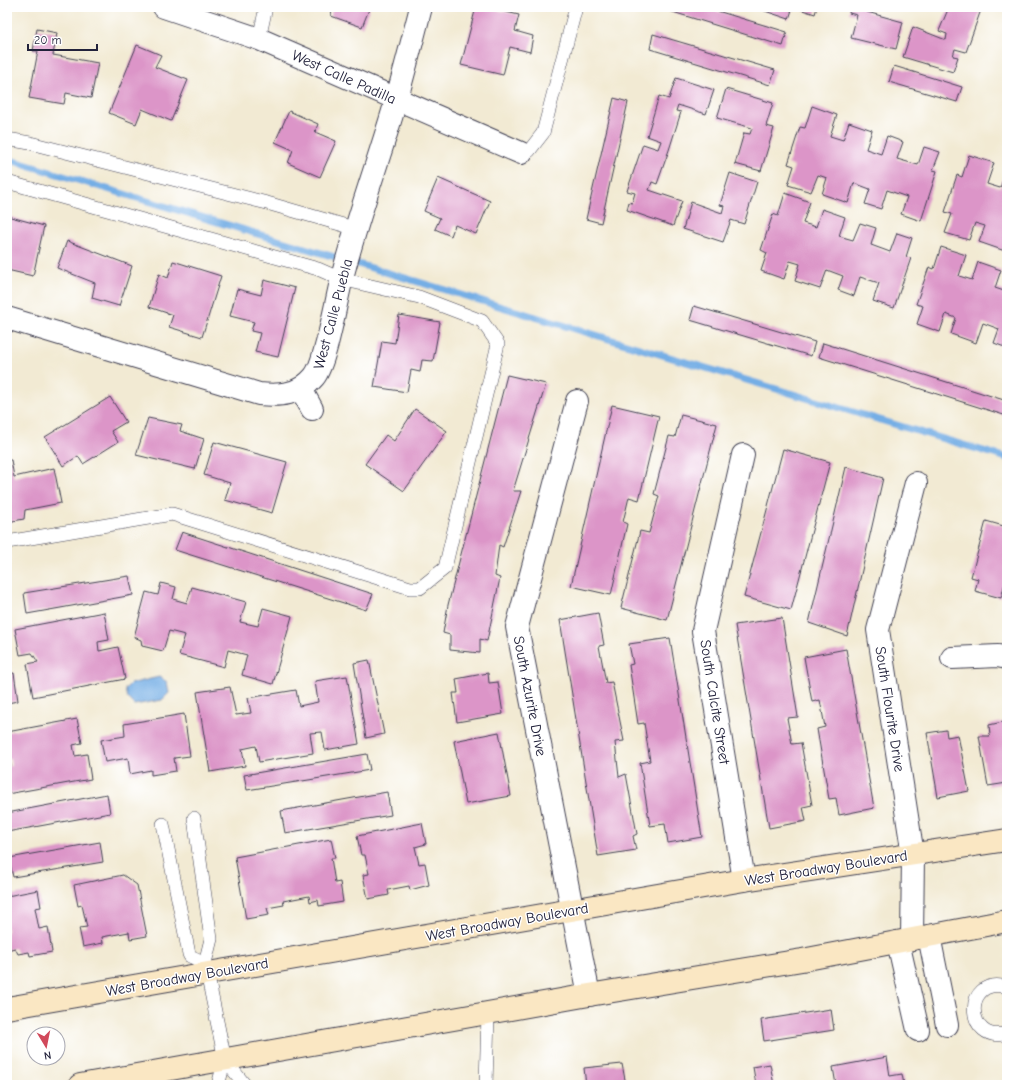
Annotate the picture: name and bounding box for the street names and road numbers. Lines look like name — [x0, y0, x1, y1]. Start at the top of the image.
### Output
street label: West Calle Padilla — [289, 46, 399, 108]
street label: West Calle Puebla — [310, 257, 356, 371]
street label: South Azurite Drive — [510, 634, 551, 758]
street label: South Calcite Street — [696, 638, 734, 766]
street label: South Flourite Drive — [871, 645, 909, 773]
street label: West Broadway Boulevard — [743, 846, 909, 890]
street label: West Broadway Boulevard — [424, 899, 590, 945]
street label: West Broadway Boulevard — [104, 954, 270, 1000]

